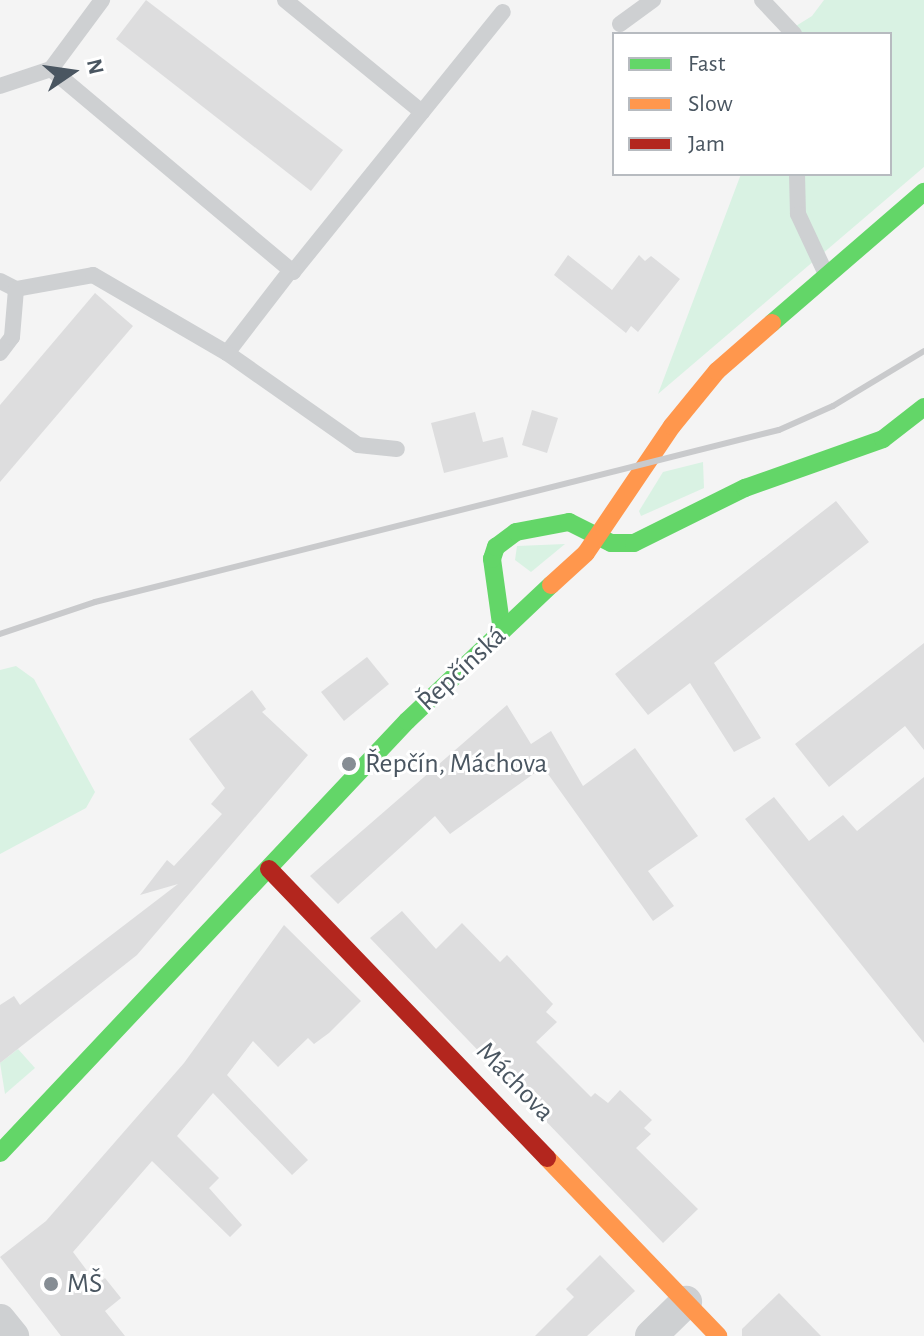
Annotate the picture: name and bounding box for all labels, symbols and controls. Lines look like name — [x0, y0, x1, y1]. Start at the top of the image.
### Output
north arrow — [32, 32, 112, 112]
legend — [612, 32, 892, 176]
text: Fast — [688, 52, 725, 76]
text: N — [83, 57, 108, 77]
text: Slow — [688, 92, 733, 116]
text: Jam — [688, 132, 725, 156]
street label: Řepčínská — [411, 619, 513, 719]
place label: Řepčín, Máchova — [365, 747, 547, 781]
marker: Řepčín, Máchova — [340, 755, 358, 773]
street label: Máchova — [469, 1035, 561, 1129]
place label: MŠ — [67, 1267, 102, 1301]
marker: MŠ — [42, 1275, 60, 1293]

